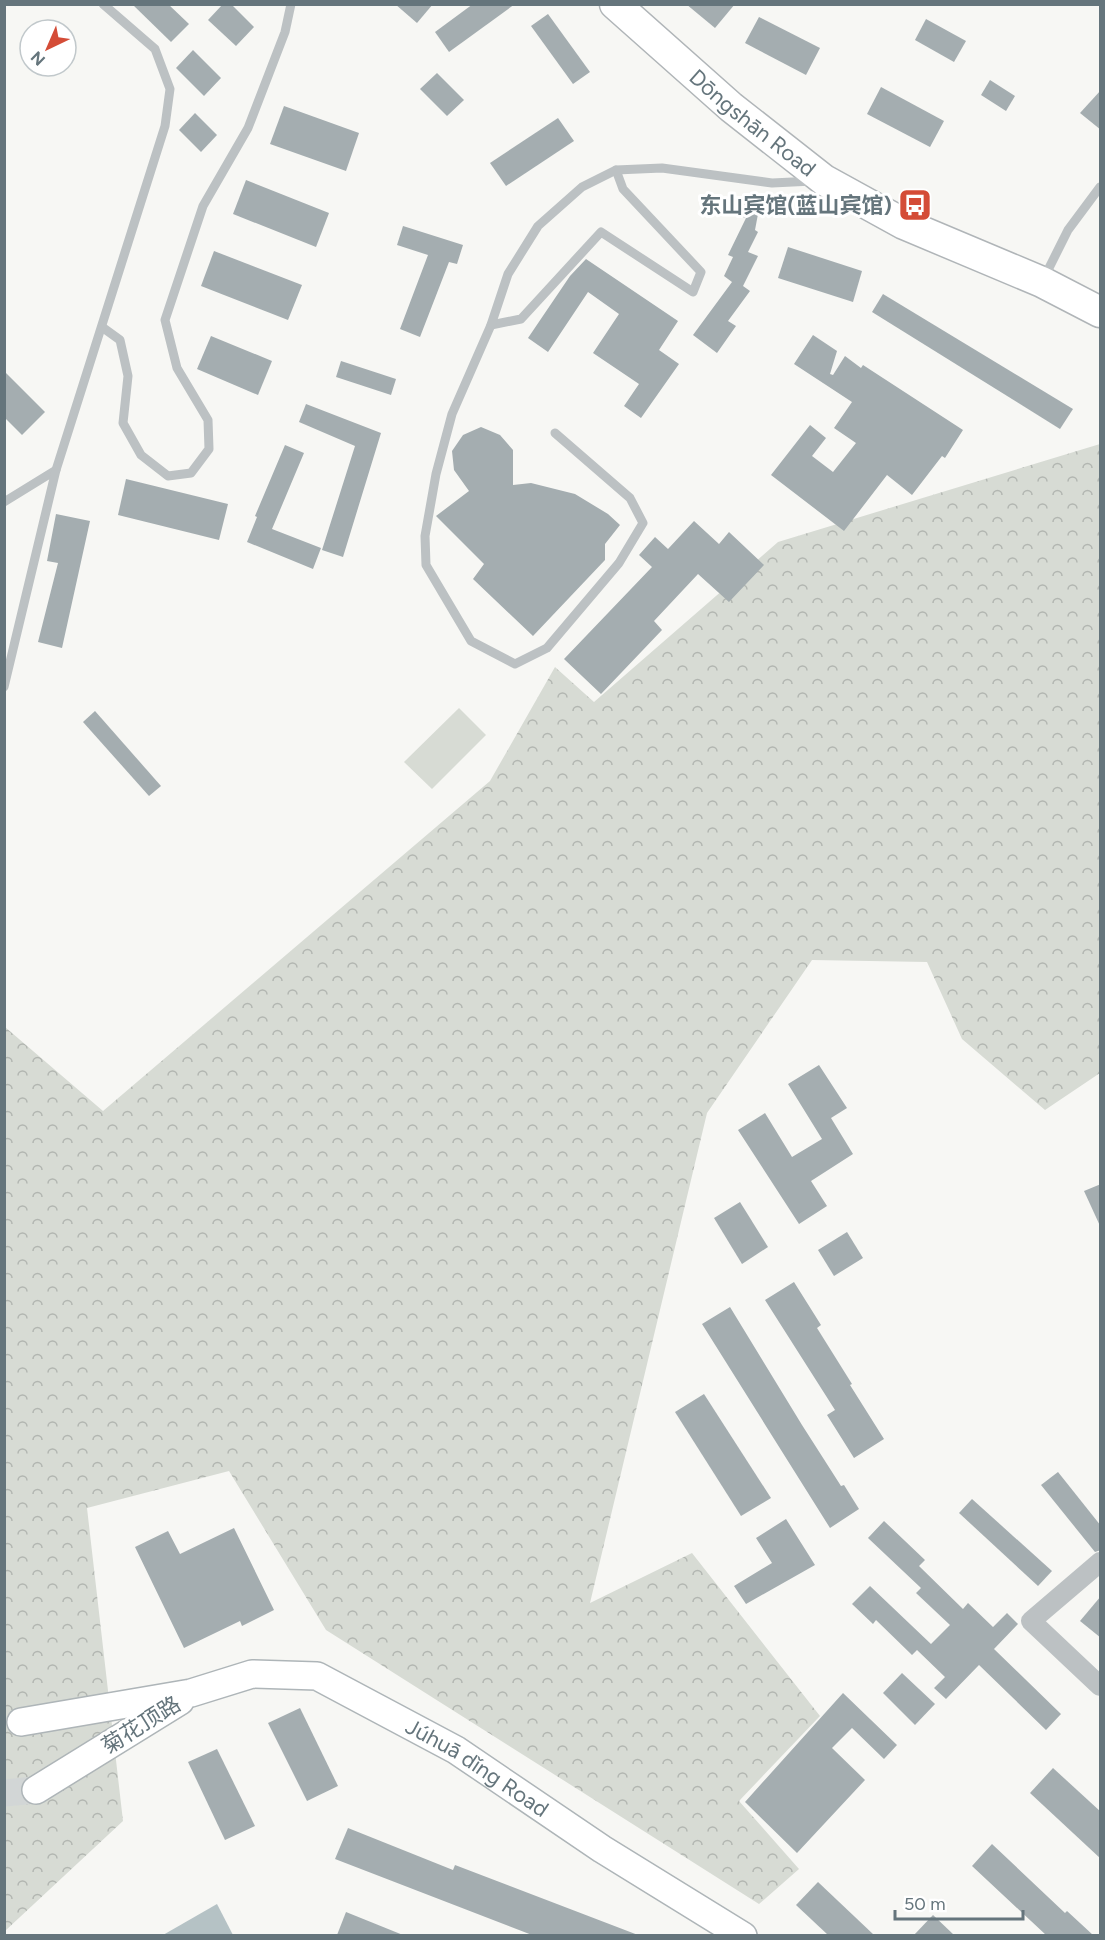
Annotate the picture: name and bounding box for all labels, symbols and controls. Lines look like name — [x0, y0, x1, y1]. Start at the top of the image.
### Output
north arrow — [18, 18, 78, 78]
text: N — [27, 47, 49, 70]
street label: Dōngshān Road — [684, 63, 822, 182]
bus stop icon: 东山宾馆(蓝山宾馆) — [897, 187, 933, 223]
place label: 东山宾馆(蓝山宾馆) — [699, 192, 892, 219]
street label: 菊花顶路 — [97, 1690, 185, 1760]
street label: Júhuā dǐng Road — [401, 1712, 554, 1822]
scale bar — [895, 1883, 1022, 1921]
text: 50 m — [904, 1893, 946, 1915]

